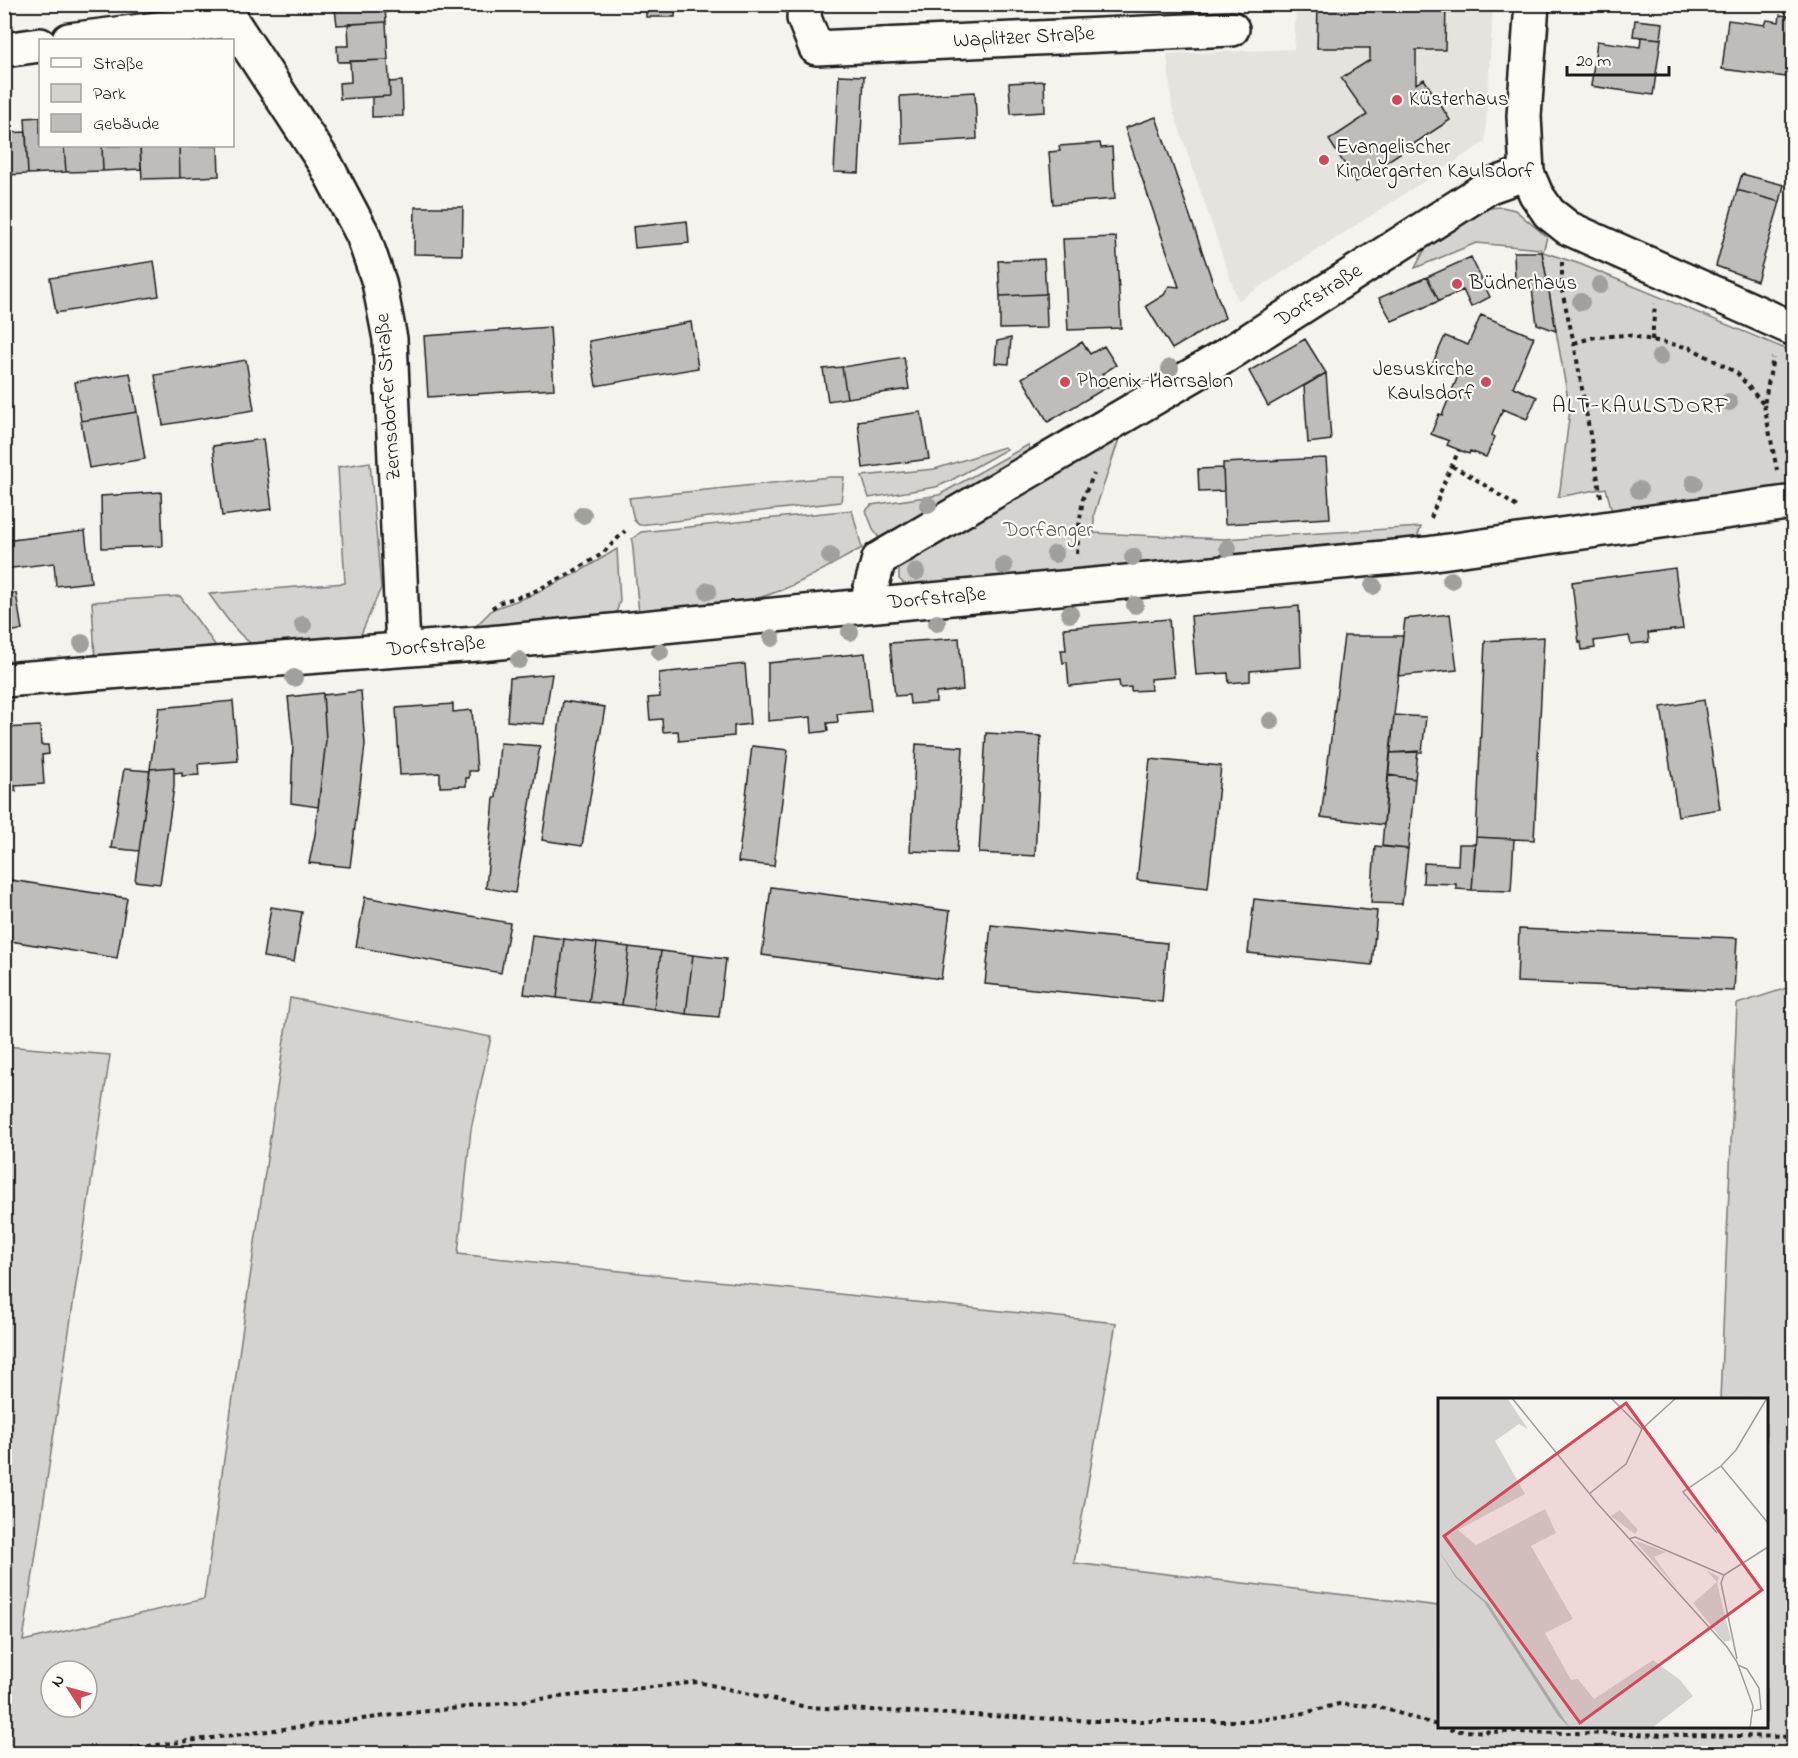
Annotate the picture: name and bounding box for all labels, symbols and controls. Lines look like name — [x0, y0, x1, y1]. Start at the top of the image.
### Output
street label: Waplitzer Straße — [953, 19, 1096, 57]
legend — [39, 39, 234, 147]
scale bar — [1567, 39, 1669, 77]
text: 20 m — [1576, 49, 1611, 75]
text: Straße — [93, 52, 144, 78]
text: Park — [93, 82, 126, 108]
place label: Küsterhaus — [1409, 85, 1509, 115]
marker: Küsterhaus — [1390, 93, 1404, 107]
text: Gebäude — [93, 112, 160, 138]
place label: Evangelischer Kindergarten Kaulsdorf — [1336, 133, 1534, 189]
marker: Evangelischer Kindergarten Kaulsdorf — [1317, 153, 1331, 167]
street label: Dorfstraße — [1269, 256, 1369, 336]
place label: Büdnerhaus — [1468, 269, 1577, 299]
marker: Büdnerhaus — [1450, 277, 1464, 291]
street label: Zernsdorfer Straße — [368, 312, 410, 482]
place label: Jesuskirche Kaulsdorf — [1373, 355, 1475, 409]
place label: Phoenix-Harrsalon — [1077, 367, 1233, 397]
marker: Phoenix-Harrsalon — [1058, 375, 1072, 389]
marker: Jesuskirche Kaulsdorf — [1479, 375, 1493, 389]
district label: ALT-KAULSDORF — [1552, 391, 1730, 423]
park label: Dorfanger — [1002, 516, 1093, 548]
street label: Dorfstraße — [886, 580, 988, 618]
street label: Dorfstraße — [385, 629, 487, 665]
inset map — [1438, 1398, 1768, 1728]
north arrow — [39, 1659, 99, 1719]
text: N — [46, 1670, 71, 1693]

